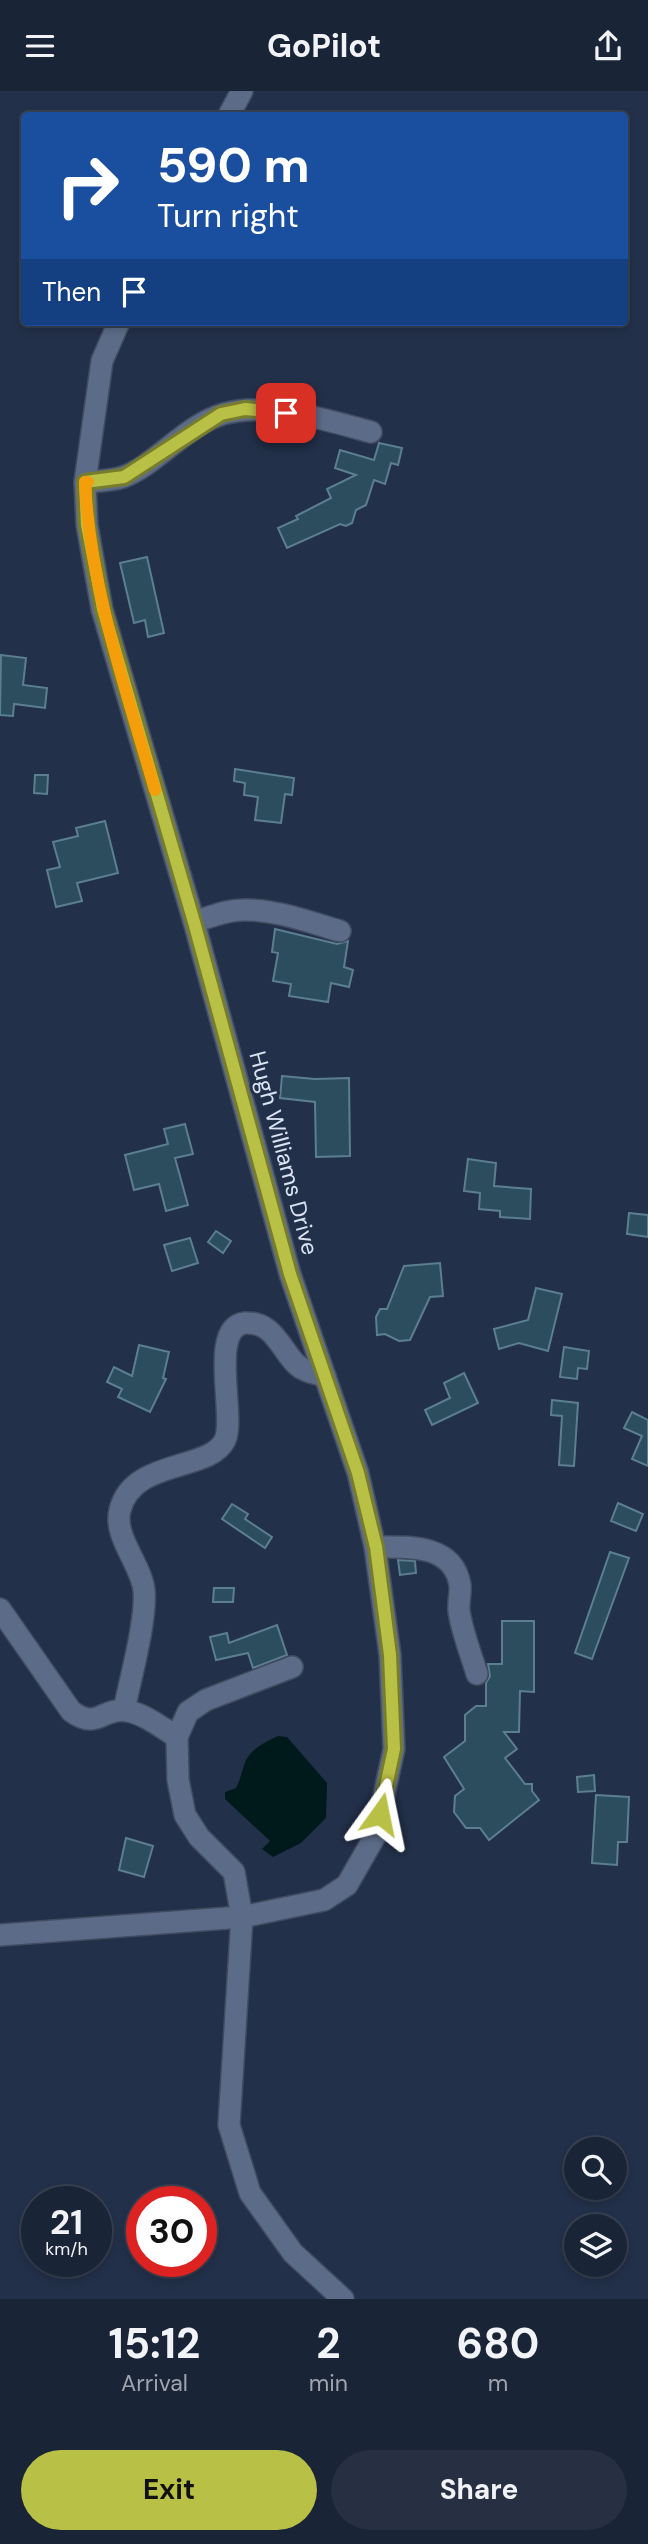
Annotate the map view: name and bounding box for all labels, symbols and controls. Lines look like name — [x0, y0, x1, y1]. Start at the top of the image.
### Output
text: GoPilot — [267, 25, 381, 67]
icon: menu — [21, 27, 59, 65]
icon: share — [589, 27, 627, 65]
text: 590 m — [157, 133, 310, 197]
icon: right — [42, 140, 133, 231]
text: Turn right — [157, 195, 299, 237]
icon: arrive — [115, 273, 153, 311]
text: Then — [42, 275, 101, 309]
pin — [256, 383, 316, 443]
icon: arrive — [267, 394, 305, 432]
street label: Hugh Williams Drive — [242, 1048, 326, 1258]
position arrow — [343, 1777, 417, 1851]
map controls — [564, 2137, 627, 2277]
button: search — [564, 2137, 627, 2200]
speed limit sign: 30 — [126, 2186, 217, 2277]
text: 21 — [50, 2199, 83, 2245]
button: layers — [564, 2214, 627, 2277]
text: km/h — [45, 2237, 88, 2261]
text: 15:12 — [109, 2316, 200, 2371]
text: 2 — [316, 2316, 341, 2371]
text: 680 — [457, 2316, 539, 2371]
text: Arrival — [121, 2368, 188, 2398]
text: min — [309, 2368, 348, 2398]
text: m — [488, 2368, 508, 2398]
button: Exit — [21, 2450, 317, 2530]
button: Share — [331, 2450, 627, 2530]

